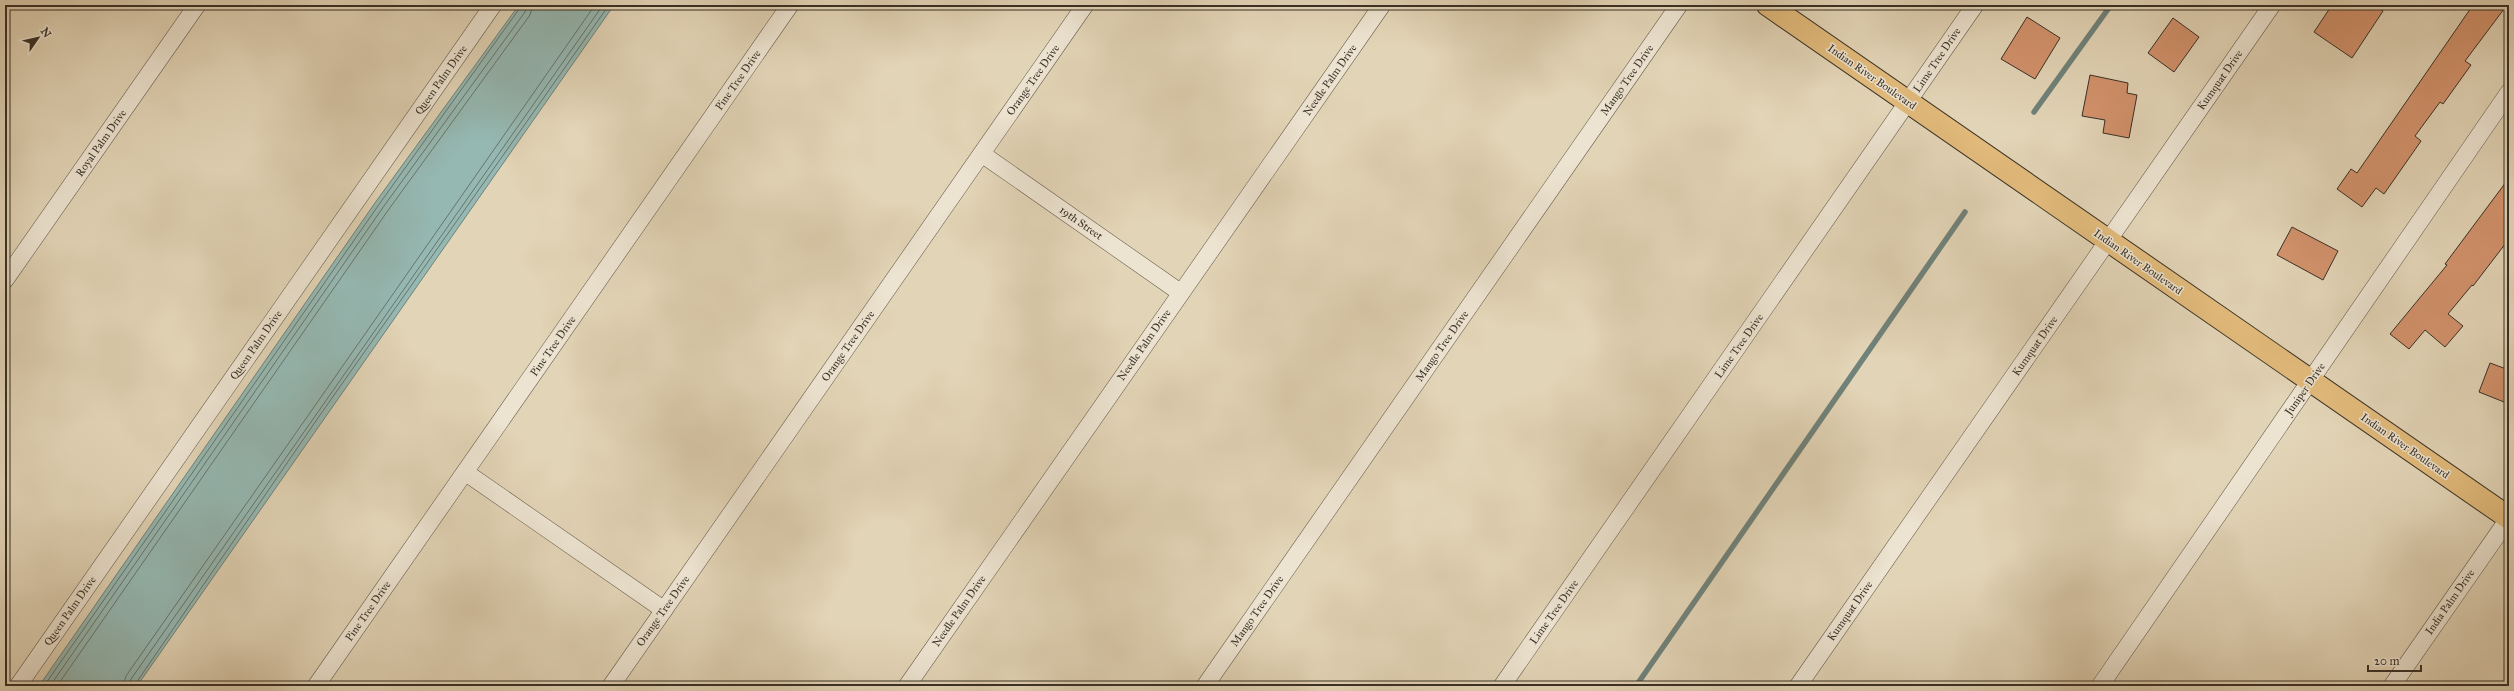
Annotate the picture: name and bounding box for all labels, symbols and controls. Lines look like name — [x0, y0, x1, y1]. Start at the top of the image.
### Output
north arrow — [18, 18, 58, 58]
text: N — [38, 25, 54, 41]
street label: Lime Tree Drive — [1910, 25, 1964, 95]
street label: Needle Palm Drive — [1300, 41, 1360, 118]
street label: Queen Palm Drive — [412, 42, 470, 117]
street label: Orange Tree Drive — [1004, 42, 1062, 118]
street label: Mango Tree Drive — [1598, 42, 1656, 118]
street label: Indian River Boulevard — [1825, 42, 1919, 113]
street label: Pine Tree Drive — [712, 47, 764, 113]
street label: Kumquat Drive — [2195, 47, 2246, 113]
street label: Royal Palm Drive — [73, 107, 129, 179]
street label: 19th Street — [1057, 203, 1105, 243]
street label: Indian River Boulevard — [2091, 227, 2185, 298]
street label: Needle Palm Drive — [1114, 306, 1174, 383]
street label: Queen Palm Drive — [227, 307, 285, 382]
street label: Orange Tree Drive — [819, 308, 877, 384]
street label: Mango Tree Drive — [1413, 308, 1471, 384]
street label: Lime Tree Drive — [1712, 311, 1766, 381]
street label: Pine Tree Drive — [527, 313, 579, 379]
street label: Kumquat Drive — [2010, 313, 2061, 379]
street label: Juniper Drive — [2282, 360, 2329, 419]
street label: Indian River Boulevard — [2358, 411, 2452, 482]
street label: India Palm Drive — [2423, 566, 2478, 637]
street label: Needle Palm Drive — [929, 572, 989, 649]
street label: Queen Palm Drive — [41, 573, 99, 648]
street label: Orange Tree Drive — [634, 573, 692, 649]
street label: Mango Tree Drive — [1228, 573, 1286, 649]
street label: Lime Tree Drive — [1527, 577, 1581, 647]
street label: Pine Tree Drive — [342, 578, 394, 644]
street label: Kumquat Drive — [1825, 578, 1876, 644]
scale bar — [2368, 647, 2421, 673]
text: 20 m — [2374, 654, 2400, 668]

